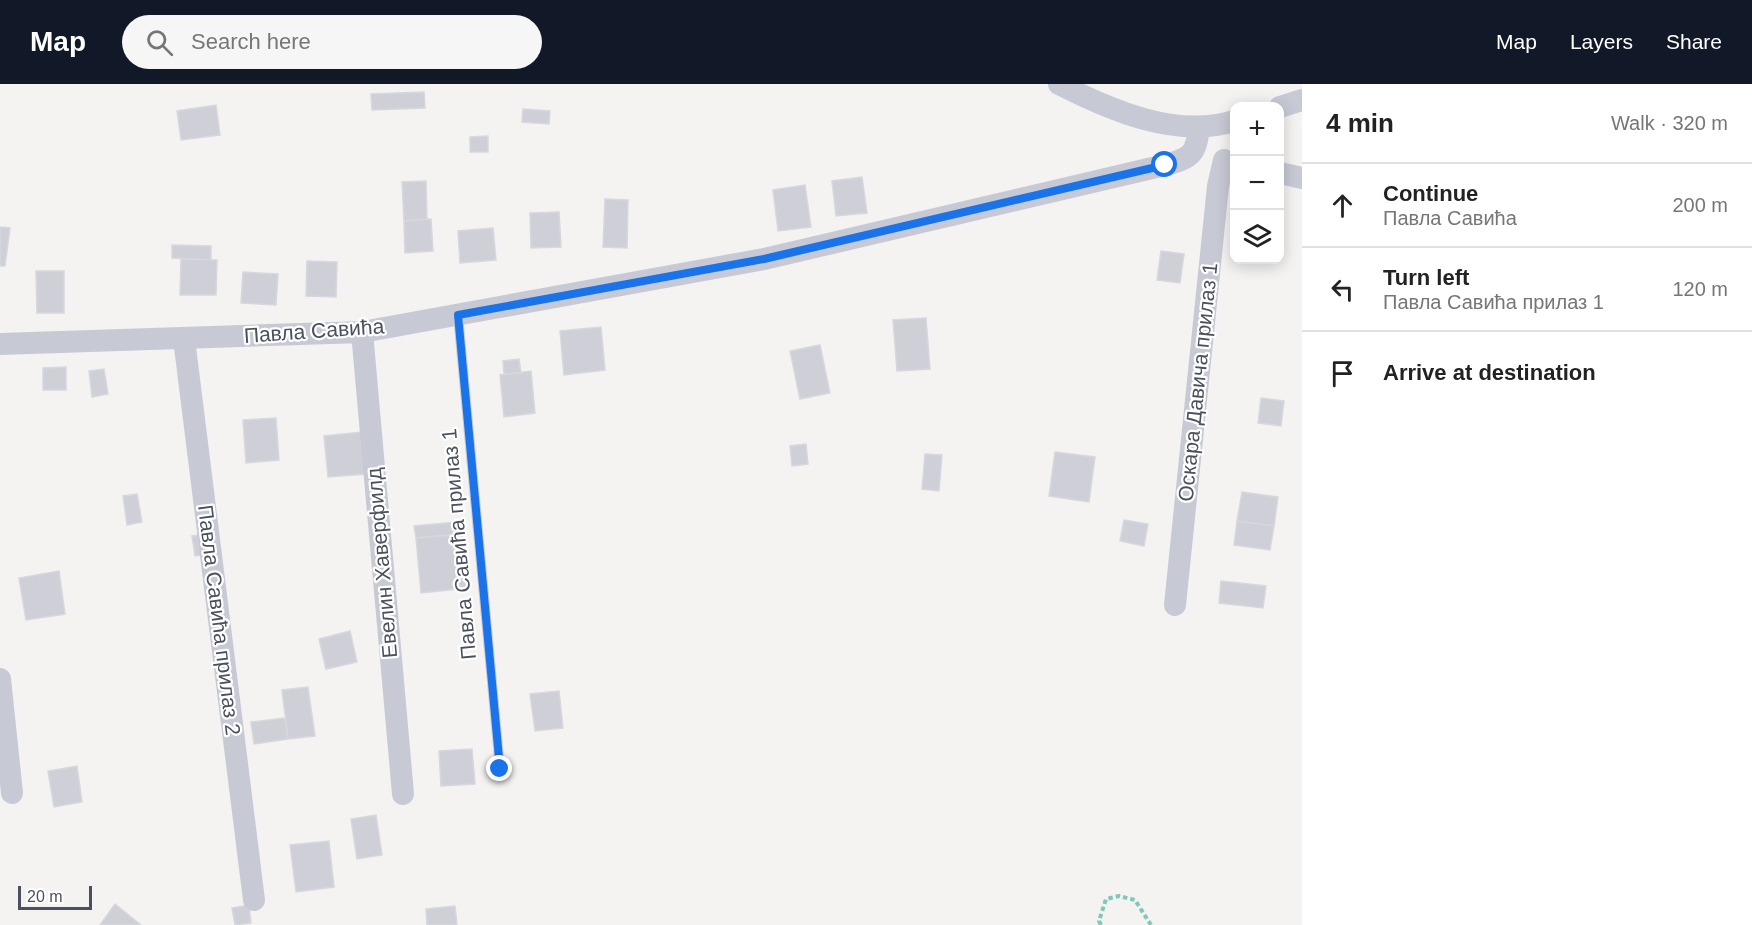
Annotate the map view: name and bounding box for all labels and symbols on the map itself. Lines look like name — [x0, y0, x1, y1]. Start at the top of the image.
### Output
route start — [1151, 151, 1177, 177]
street label: Оскара Давича прилаз 1 — [1174, 261, 1221, 503]
street label: Павла Савића — [243, 314, 385, 347]
street label: Павла Савића прилаз 1 — [437, 427, 480, 661]
street label: Евелин Хаверфилд — [362, 467, 401, 659]
street label: Павла Савића прилаз 2 — [194, 503, 245, 736]
route end — [486, 755, 512, 781]
scale bar — [18, 883, 92, 910]

